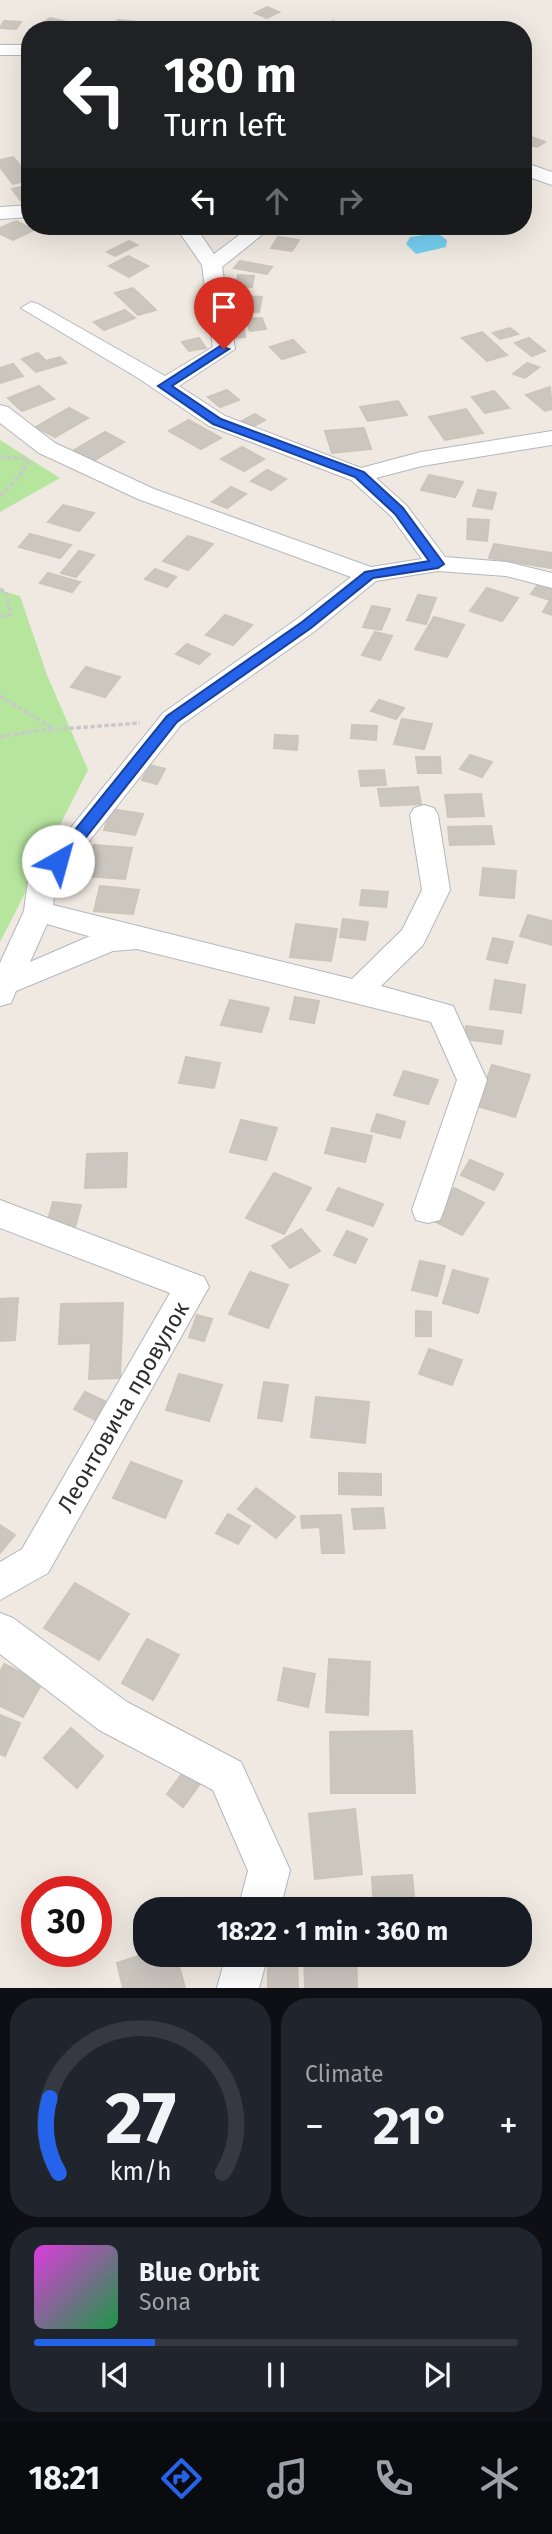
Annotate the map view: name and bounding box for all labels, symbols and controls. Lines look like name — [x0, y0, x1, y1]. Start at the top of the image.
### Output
text: 180 m — [164, 46, 297, 105]
icon: left — [49, 49, 140, 140]
text: Turn left — [164, 106, 286, 144]
icon: left — [185, 182, 223, 220]
icon: ahead — [258, 182, 296, 220]
icon: right — [331, 182, 369, 220]
pin — [194, 277, 254, 349]
icon: arrive — [205, 288, 243, 326]
position arrow — [21, 824, 95, 898]
street label: Леонтовича провулок — [51, 1296, 195, 1518]
speed limit sign: 30 — [21, 1876, 112, 1967]
text: 18:22 · 1 min · 360 m — [217, 1916, 448, 1947]
text: Climate — [305, 2060, 384, 2088]
text: 27 — [105, 2076, 176, 2163]
text: 21° — [373, 2095, 450, 2158]
text: − — [305, 2103, 324, 2149]
text: + — [499, 2103, 518, 2149]
text: km/h — [110, 2157, 171, 2187]
text: Blue Orbit — [139, 2257, 259, 2288]
text: Sona — [139, 2288, 191, 2316]
icon: previous — [96, 2356, 134, 2394]
icon: pause — [257, 2356, 295, 2394]
icon: next — [418, 2356, 456, 2394]
icon: directions — [157, 2454, 206, 2503]
icon: music — [263, 2454, 312, 2503]
icon: phone — [369, 2454, 418, 2503]
icon: climate — [475, 2454, 524, 2503]
text: 18:21 — [28, 2459, 100, 2497]

